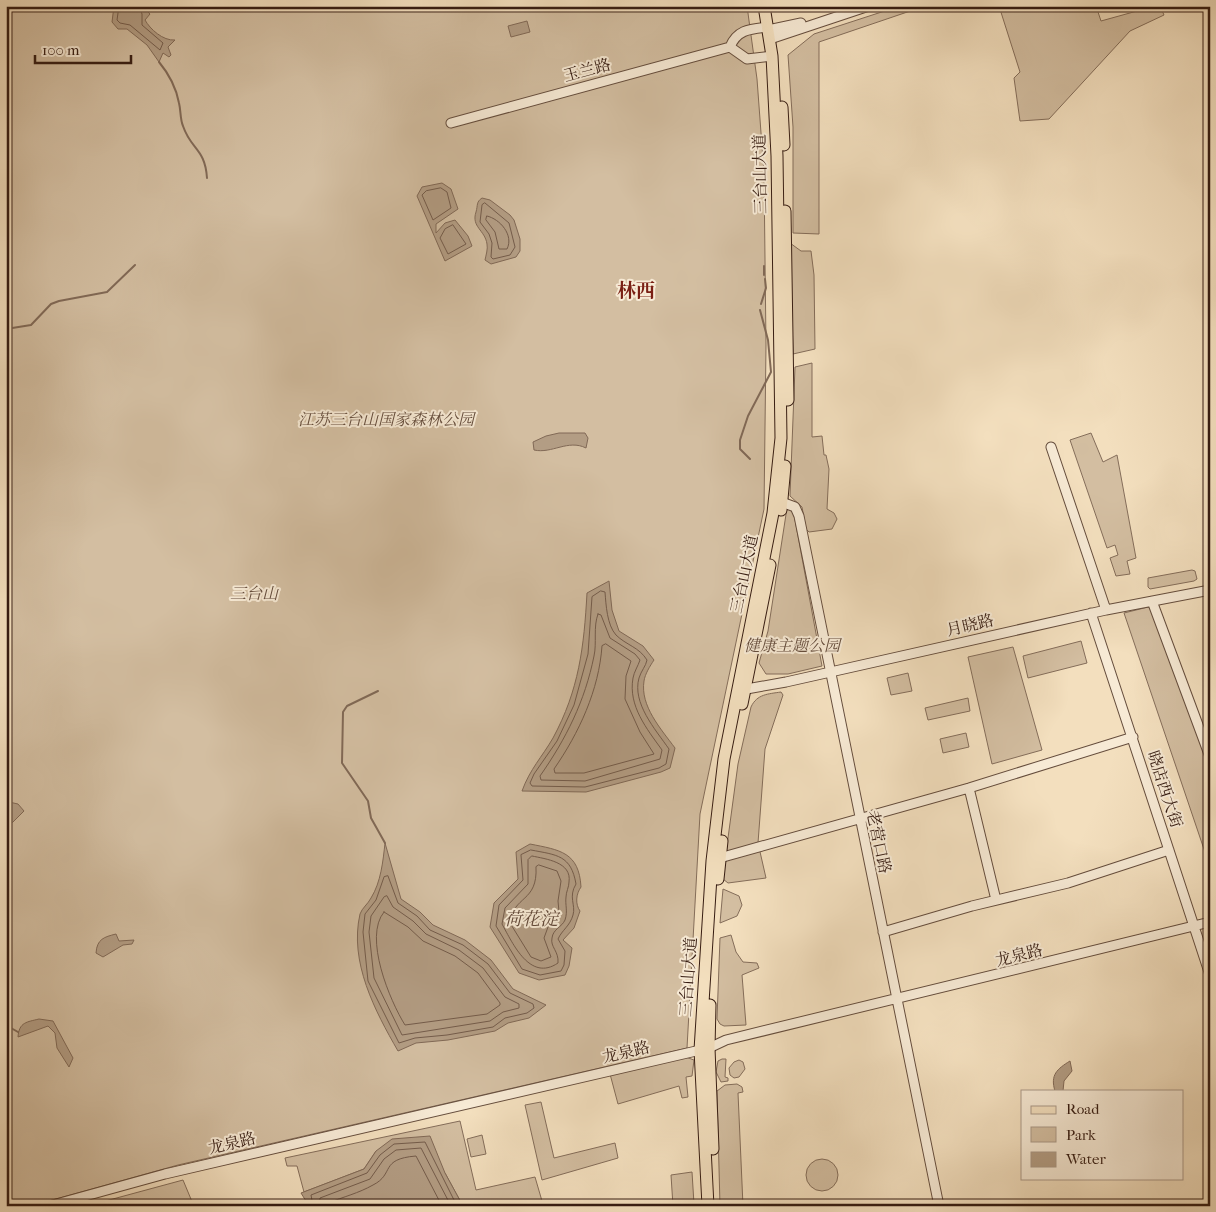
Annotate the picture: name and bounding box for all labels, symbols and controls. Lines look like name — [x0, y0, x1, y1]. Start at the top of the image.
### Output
scale bar — [35, 32, 131, 64]
text: 100 m — [42, 41, 80, 59]
street label: 玉兰路 — [561, 55, 613, 85]
street label: 三台山大道 — [750, 134, 770, 214]
district label: 林西 — [617, 280, 655, 302]
park label: 江苏三台山国家森林公园 — [298, 410, 477, 429]
street label: 三台山大道 — [726, 533, 762, 615]
park label: 三台山 — [230, 584, 280, 603]
street label: 月晓路 — [944, 610, 996, 640]
park label: 健康主题公园 — [744, 636, 843, 655]
street label: 晓店西大街 — [1144, 748, 1186, 830]
street label: 老营口路 — [863, 809, 895, 875]
water label: 荷花淀 — [504, 909, 561, 930]
street label: 三台山大道 — [676, 936, 700, 1018]
street label: 龙泉路 — [993, 940, 1045, 970]
street label: 龙泉路 — [600, 1037, 652, 1067]
legend — [1021, 1090, 1184, 1180]
text: Road — [1066, 1100, 1100, 1118]
text: Park — [1066, 1126, 1096, 1144]
street label: 龙泉路 — [206, 1128, 258, 1158]
text: Water — [1065, 1150, 1106, 1168]

